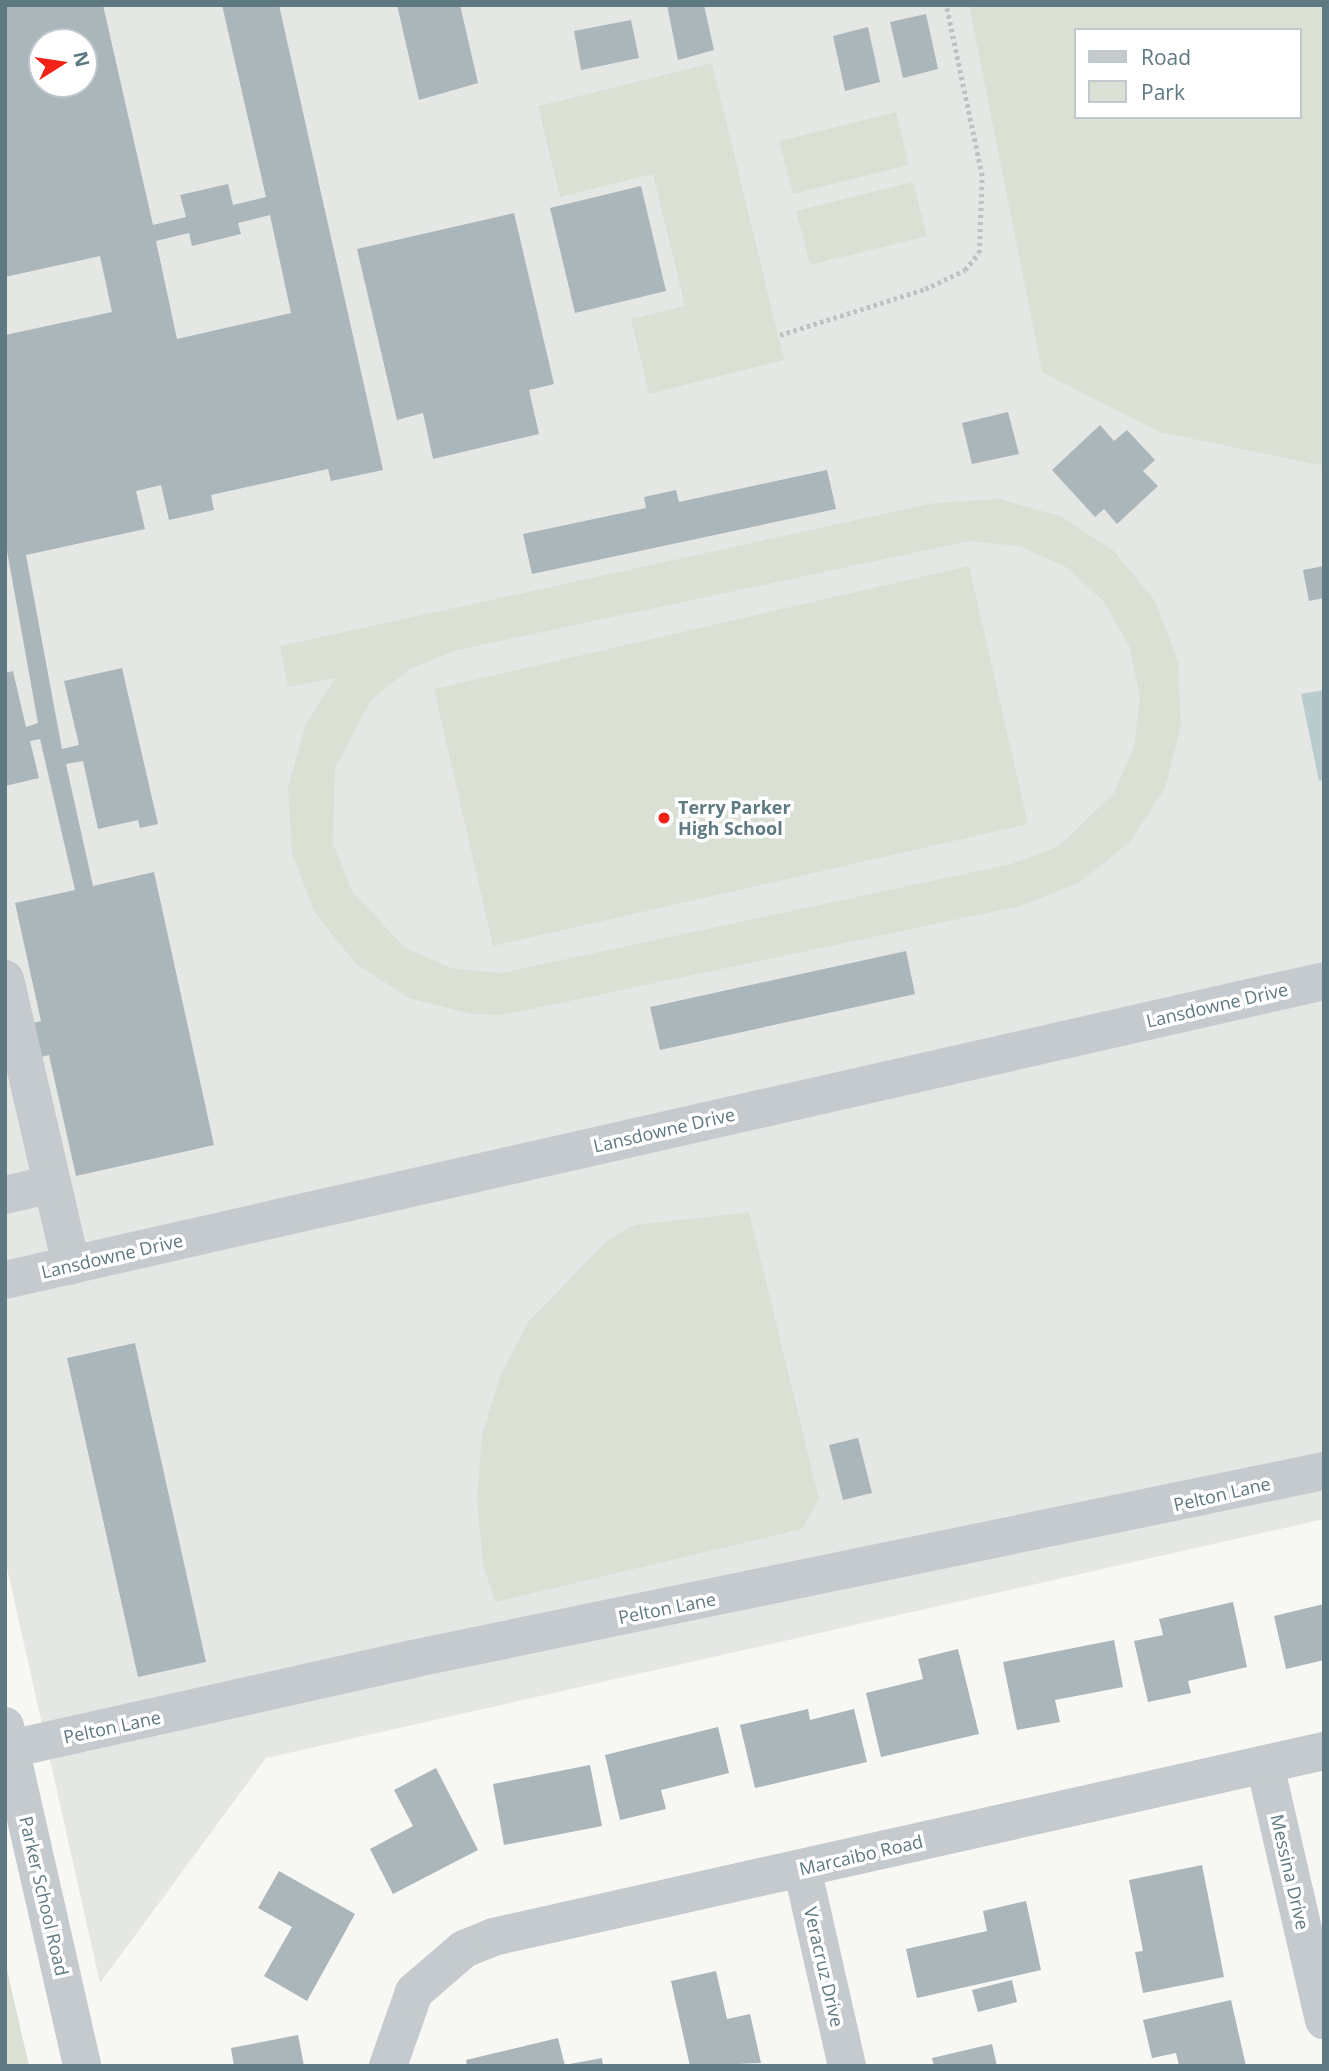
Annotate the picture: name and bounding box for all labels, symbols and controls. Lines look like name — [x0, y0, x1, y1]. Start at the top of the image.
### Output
north arrow — [28, 28, 98, 98]
legend — [1074, 28, 1301, 119]
text: Road — [1141, 43, 1191, 71]
text: N — [67, 49, 96, 69]
text: Park — [1141, 78, 1185, 106]
place label: Terry Parker High School — [678, 797, 791, 840]
marker: Terry Parker High School — [656, 810, 672, 826]
street label: Lansdowne Drive — [1144, 978, 1290, 1032]
street label: Lansdowne Drive — [591, 1103, 737, 1157]
street label: Lansdowne Drive — [39, 1229, 185, 1283]
street label: Pelton Lane — [1171, 1472, 1273, 1516]
street label: Pelton Lane — [616, 1588, 718, 1628]
street label: Pelton Lane — [61, 1706, 163, 1748]
street label: Messina Drive — [1266, 1812, 1314, 1932]
street label: Parker School Road — [15, 1814, 73, 1978]
street label: Marcaibo Road — [797, 1830, 925, 1880]
street label: Veracruz Drive — [800, 1905, 848, 2029]

